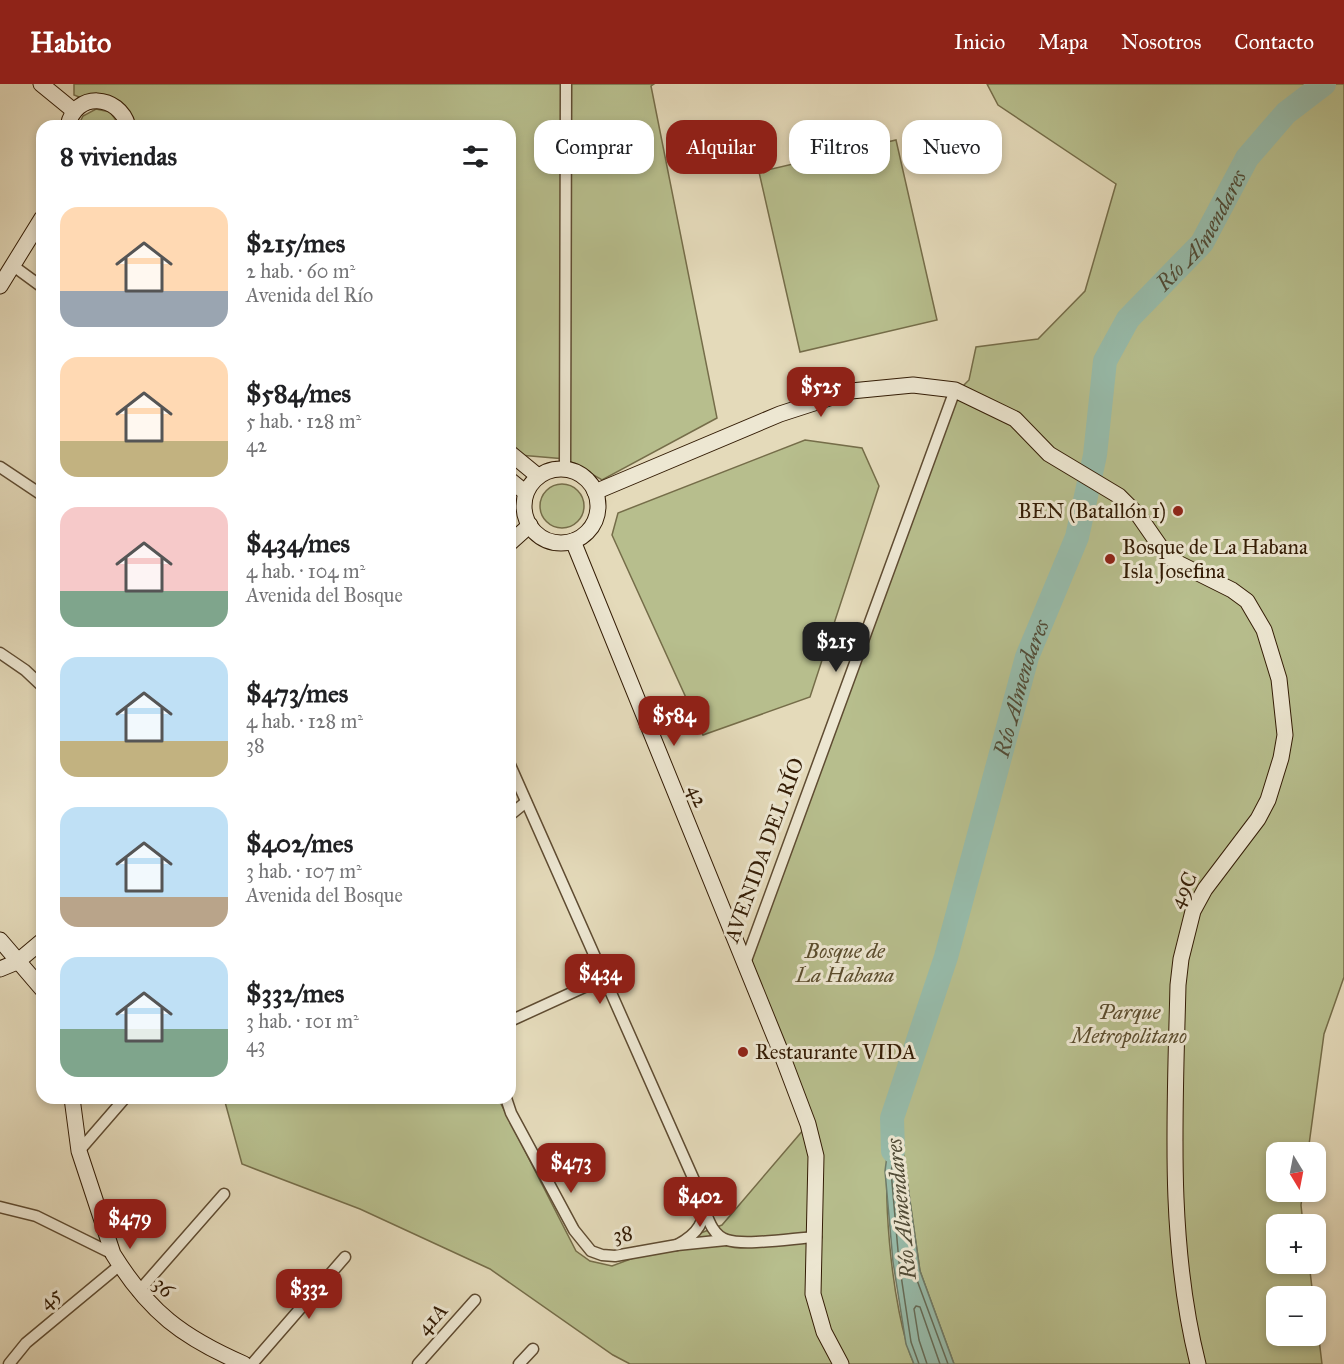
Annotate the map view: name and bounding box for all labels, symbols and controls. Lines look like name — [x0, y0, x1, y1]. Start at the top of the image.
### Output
text: Habito — [30, 25, 111, 60]
text: Inicio — [954, 29, 1005, 55]
text: Mapa — [1038, 29, 1088, 55]
text: Nosotros — [1121, 29, 1201, 55]
text: Contacto — [1234, 29, 1314, 55]
chip: Comprar — [534, 120, 654, 174]
chip: Alquilar — [666, 120, 777, 174]
chip: Filtros — [789, 120, 890, 174]
chip: Nuevo — [902, 120, 1002, 174]
text: 8 viviendas — [60, 140, 177, 172]
icon: filters — [459, 140, 492, 173]
water label: Río Almendares — [1149, 164, 1252, 297]
text: $215/mes — [246, 227, 345, 259]
icon: home — [108, 231, 180, 303]
text: 2 hab. · 60 m² — [246, 259, 355, 283]
text: Avenida del Río — [246, 283, 373, 307]
pin: $525 — [785, 367, 857, 418]
text: $525 — [801, 374, 841, 398]
text: $584/mes — [246, 377, 351, 409]
icon: home — [108, 381, 180, 453]
text: 5 hab. · 128 m² — [246, 409, 361, 433]
text: 42 — [246, 433, 267, 457]
place label: BEN (Batallón 1) — [1018, 498, 1166, 524]
marker: BEN (Batallón 1) — [1171, 504, 1185, 518]
text: $434/mes — [246, 527, 350, 559]
icon: home — [108, 531, 180, 603]
place label: Bosque de La Habana Isla Josefina — [1122, 534, 1308, 584]
marker: Bosque de La Habana Isla Josefina — [1103, 552, 1117, 566]
text: 4 hab. · 104 m² — [246, 559, 365, 583]
text: Avenida del Bosque — [246, 583, 403, 607]
water label: Río Almendares — [987, 615, 1055, 761]
pin: $215 — [800, 622, 872, 673]
text: $215 — [817, 629, 855, 653]
text: $473/mes — [246, 677, 348, 709]
icon: home — [108, 681, 180, 753]
pin: $584 — [638, 696, 710, 747]
text: $584 — [652, 703, 696, 727]
text: 4 hab. · 128 m² — [246, 709, 363, 733]
text: 38 — [246, 733, 265, 757]
street label: AVENIDA DEL RÍO — [717, 754, 810, 947]
street label: 42 — [682, 781, 714, 812]
text: $402/mes — [246, 827, 353, 859]
icon: home — [108, 831, 180, 903]
text: 3 hab. · 107 m² — [246, 859, 362, 883]
street label: 49C — [1163, 867, 1203, 913]
text: Avenida del Bosque — [246, 883, 403, 907]
park label: Bosque de La Habana — [795, 938, 894, 988]
pin: $434 — [564, 954, 636, 1005]
text: $434 — [579, 961, 621, 985]
text: $332/mes — [246, 977, 344, 1009]
icon: home — [108, 981, 180, 1053]
park label: Parque Metropolitano — [1069, 999, 1187, 1049]
text: 3 hab. · 101 m² — [246, 1009, 359, 1033]
text: 43 — [246, 1033, 265, 1057]
place label: Restaurante VIDA — [755, 1039, 916, 1065]
marker: Restaurante VIDA — [736, 1045, 750, 1059]
water label: Río Almendares — [880, 1136, 922, 1282]
north arrow — [1266, 1142, 1326, 1202]
map controls — [1266, 1142, 1326, 1346]
pin: $473 — [535, 1143, 607, 1194]
text: $473 — [551, 1150, 591, 1174]
pin: $402 — [664, 1177, 736, 1228]
text: $402 — [678, 1184, 722, 1208]
pin: $479 — [94, 1199, 166, 1250]
text: $479 — [108, 1206, 152, 1230]
button: + — [1266, 1214, 1326, 1274]
street label: 38 — [612, 1220, 634, 1248]
pin: $332 — [273, 1269, 345, 1320]
street label: 36 — [148, 1271, 181, 1304]
text: $332 — [290, 1276, 328, 1300]
street label: 45 — [33, 1281, 67, 1315]
button: − — [1266, 1286, 1326, 1346]
street label: 41A — [411, 1298, 453, 1340]

